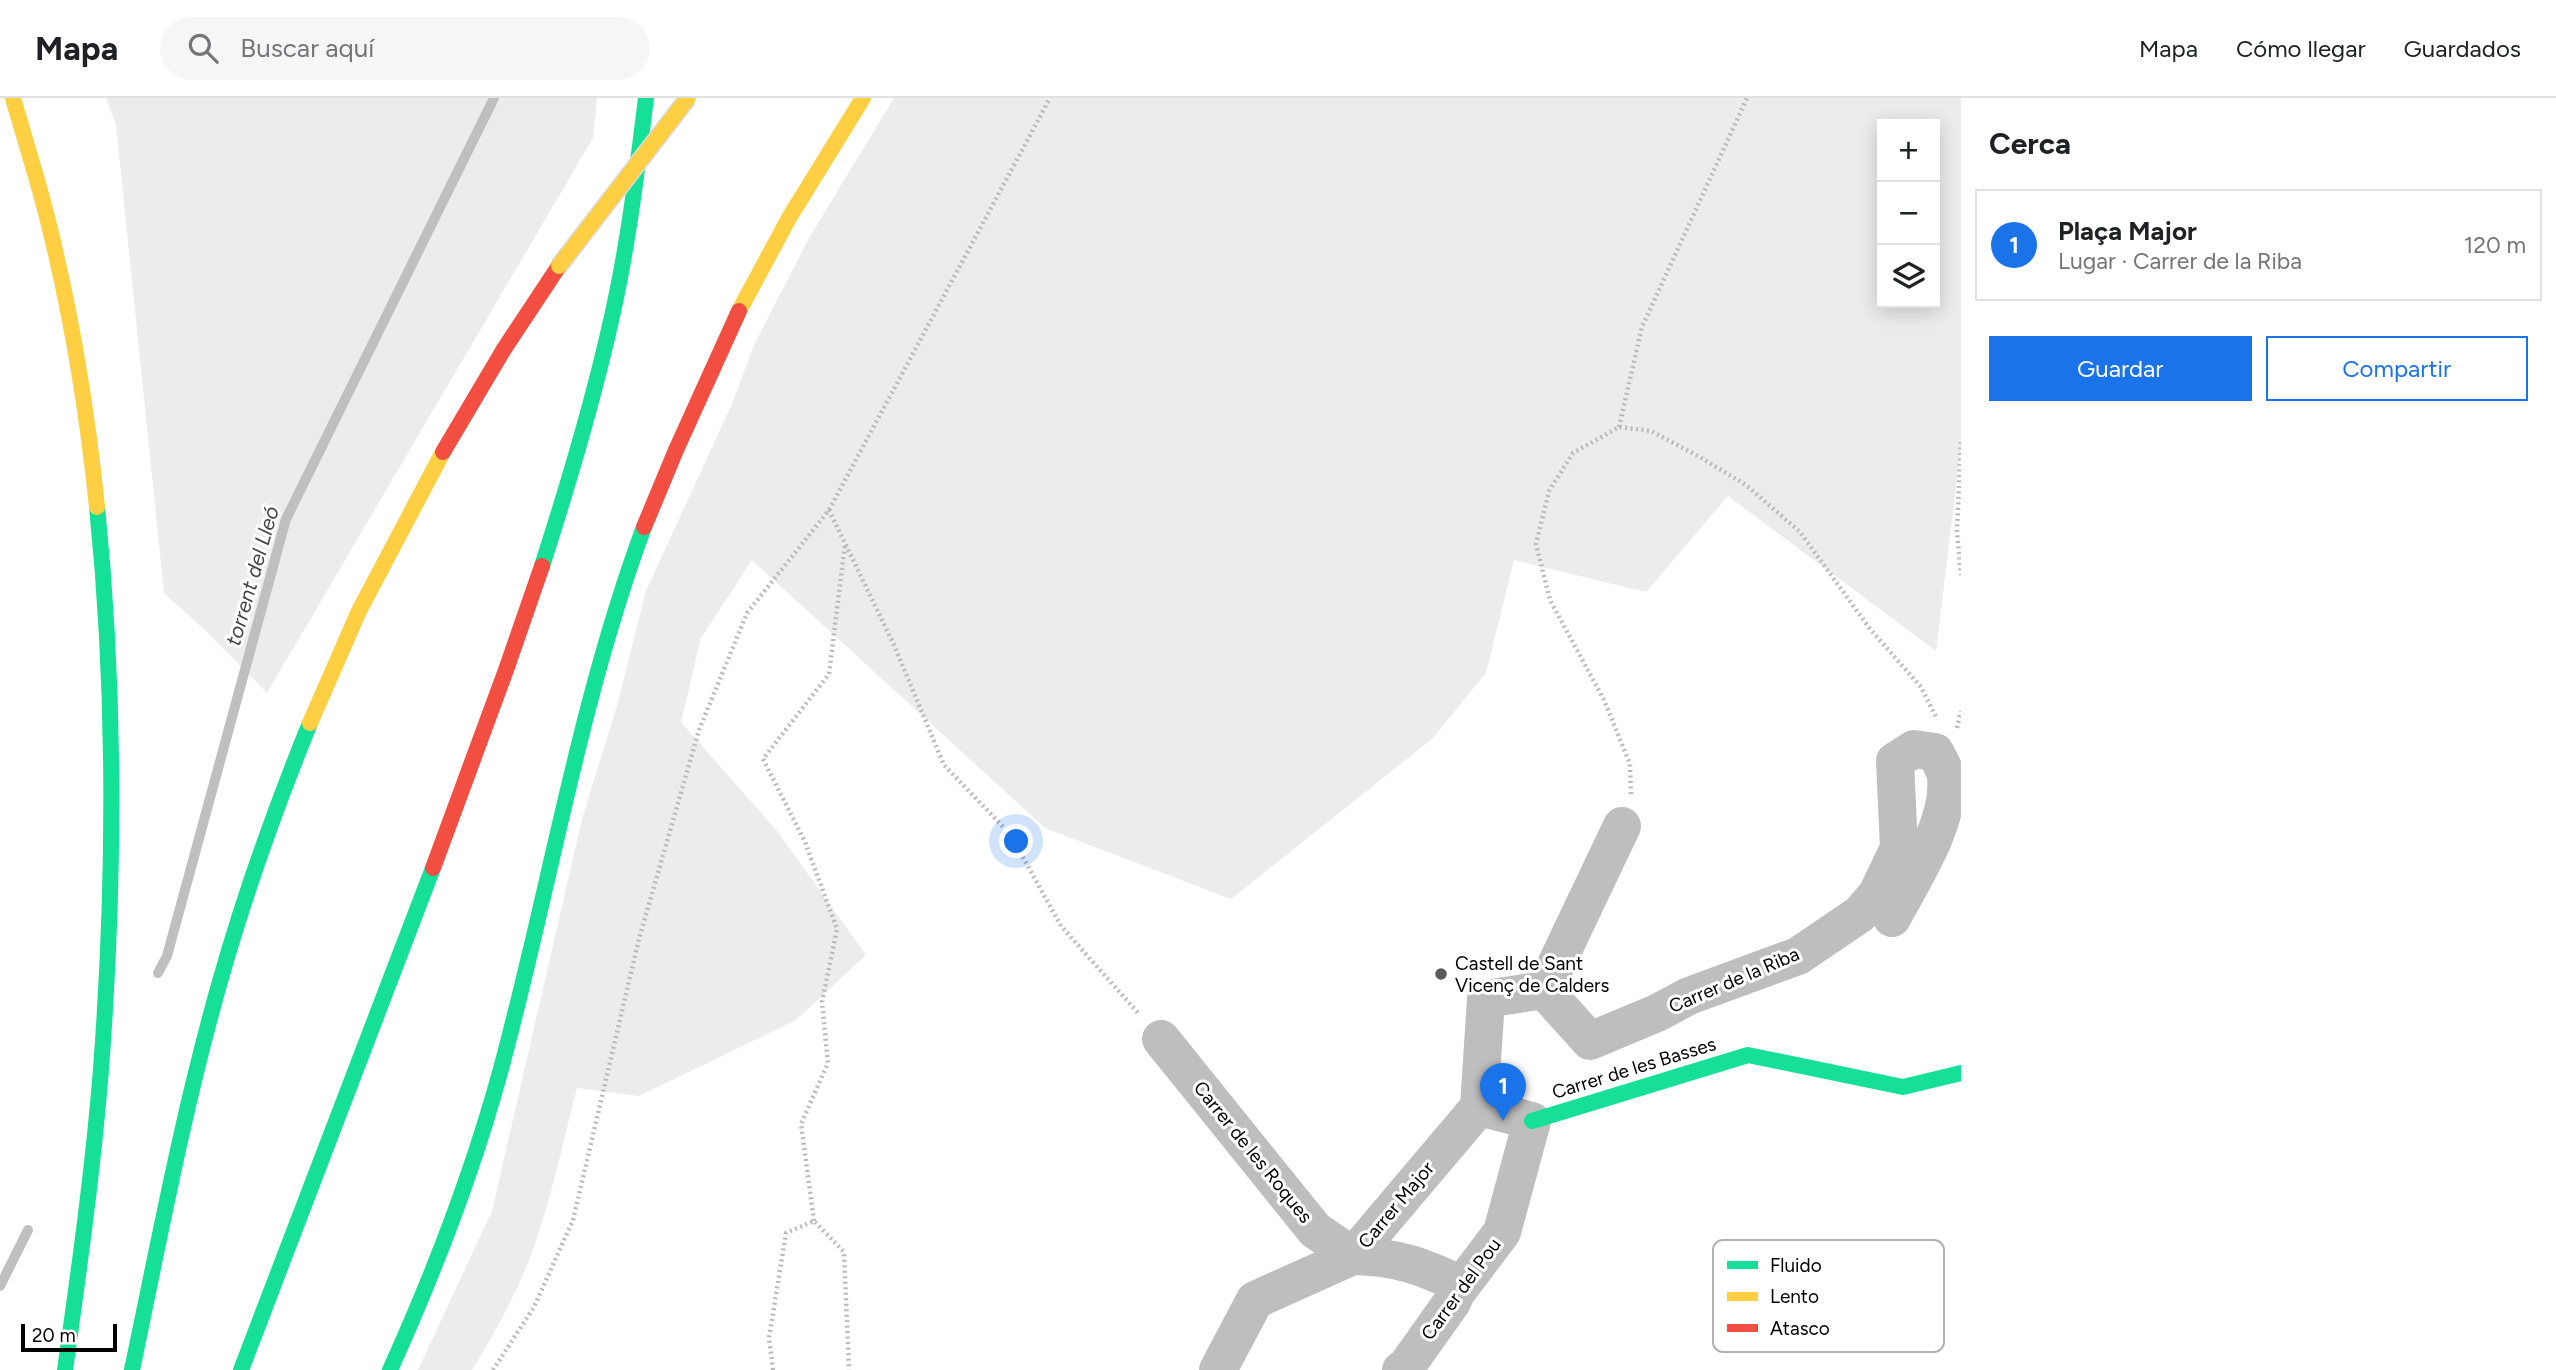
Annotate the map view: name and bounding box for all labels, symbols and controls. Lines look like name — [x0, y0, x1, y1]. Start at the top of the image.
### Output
search box — [160, 17, 650, 80]
text: Mapa — [35, 29, 118, 68]
icon: search — [184, 29, 222, 67]
text: Buscar aquí — [240, 32, 374, 64]
text: Mapa — [2139, 34, 2198, 63]
text: Cómo llegar — [2236, 34, 2366, 63]
text: Guardados — [2404, 34, 2521, 63]
map controls — [1877, 119, 1940, 308]
button: + — [1877, 119, 1940, 182]
text: Cerca — [1989, 125, 2071, 162]
button: − — [1877, 182, 1940, 245]
text: Plaça Major — [2058, 215, 2197, 247]
text: 1 — [2009, 231, 2019, 259]
text: 120 m — [2464, 231, 2526, 259]
button: layers — [1877, 245, 1940, 308]
text: Lugar · Carrer de la Riba — [2058, 247, 2302, 275]
button: Guardar — [1989, 336, 2252, 401]
button: Compartir — [2266, 336, 2528, 401]
water label: torrent del Lleó — [220, 503, 284, 649]
your location — [999, 824, 1033, 858]
street label: Carrer de la Riba — [1665, 942, 1803, 1018]
place label: Castell de Sant Vicenç de Calders — [1455, 952, 1610, 997]
marker: Castell de Sant Vicenç de Calders — [1433, 966, 1449, 982]
street label: Carrer de les Basses — [1549, 1032, 1719, 1104]
pin: 1 — [1480, 1063, 1526, 1121]
street label: Carrer de les Roques — [1189, 1076, 1317, 1228]
street label: Carrer Major — [1353, 1157, 1439, 1253]
street label: Carrer del Pou — [1416, 1233, 1506, 1345]
legend — [1713, 1240, 1944, 1352]
text: Fluido — [1770, 1254, 1822, 1277]
text: Lento — [1770, 1285, 1819, 1308]
text: Atasco — [1770, 1317, 1830, 1340]
scale bar — [21, 1321, 117, 1353]
text: 20 m — [32, 1324, 76, 1347]

